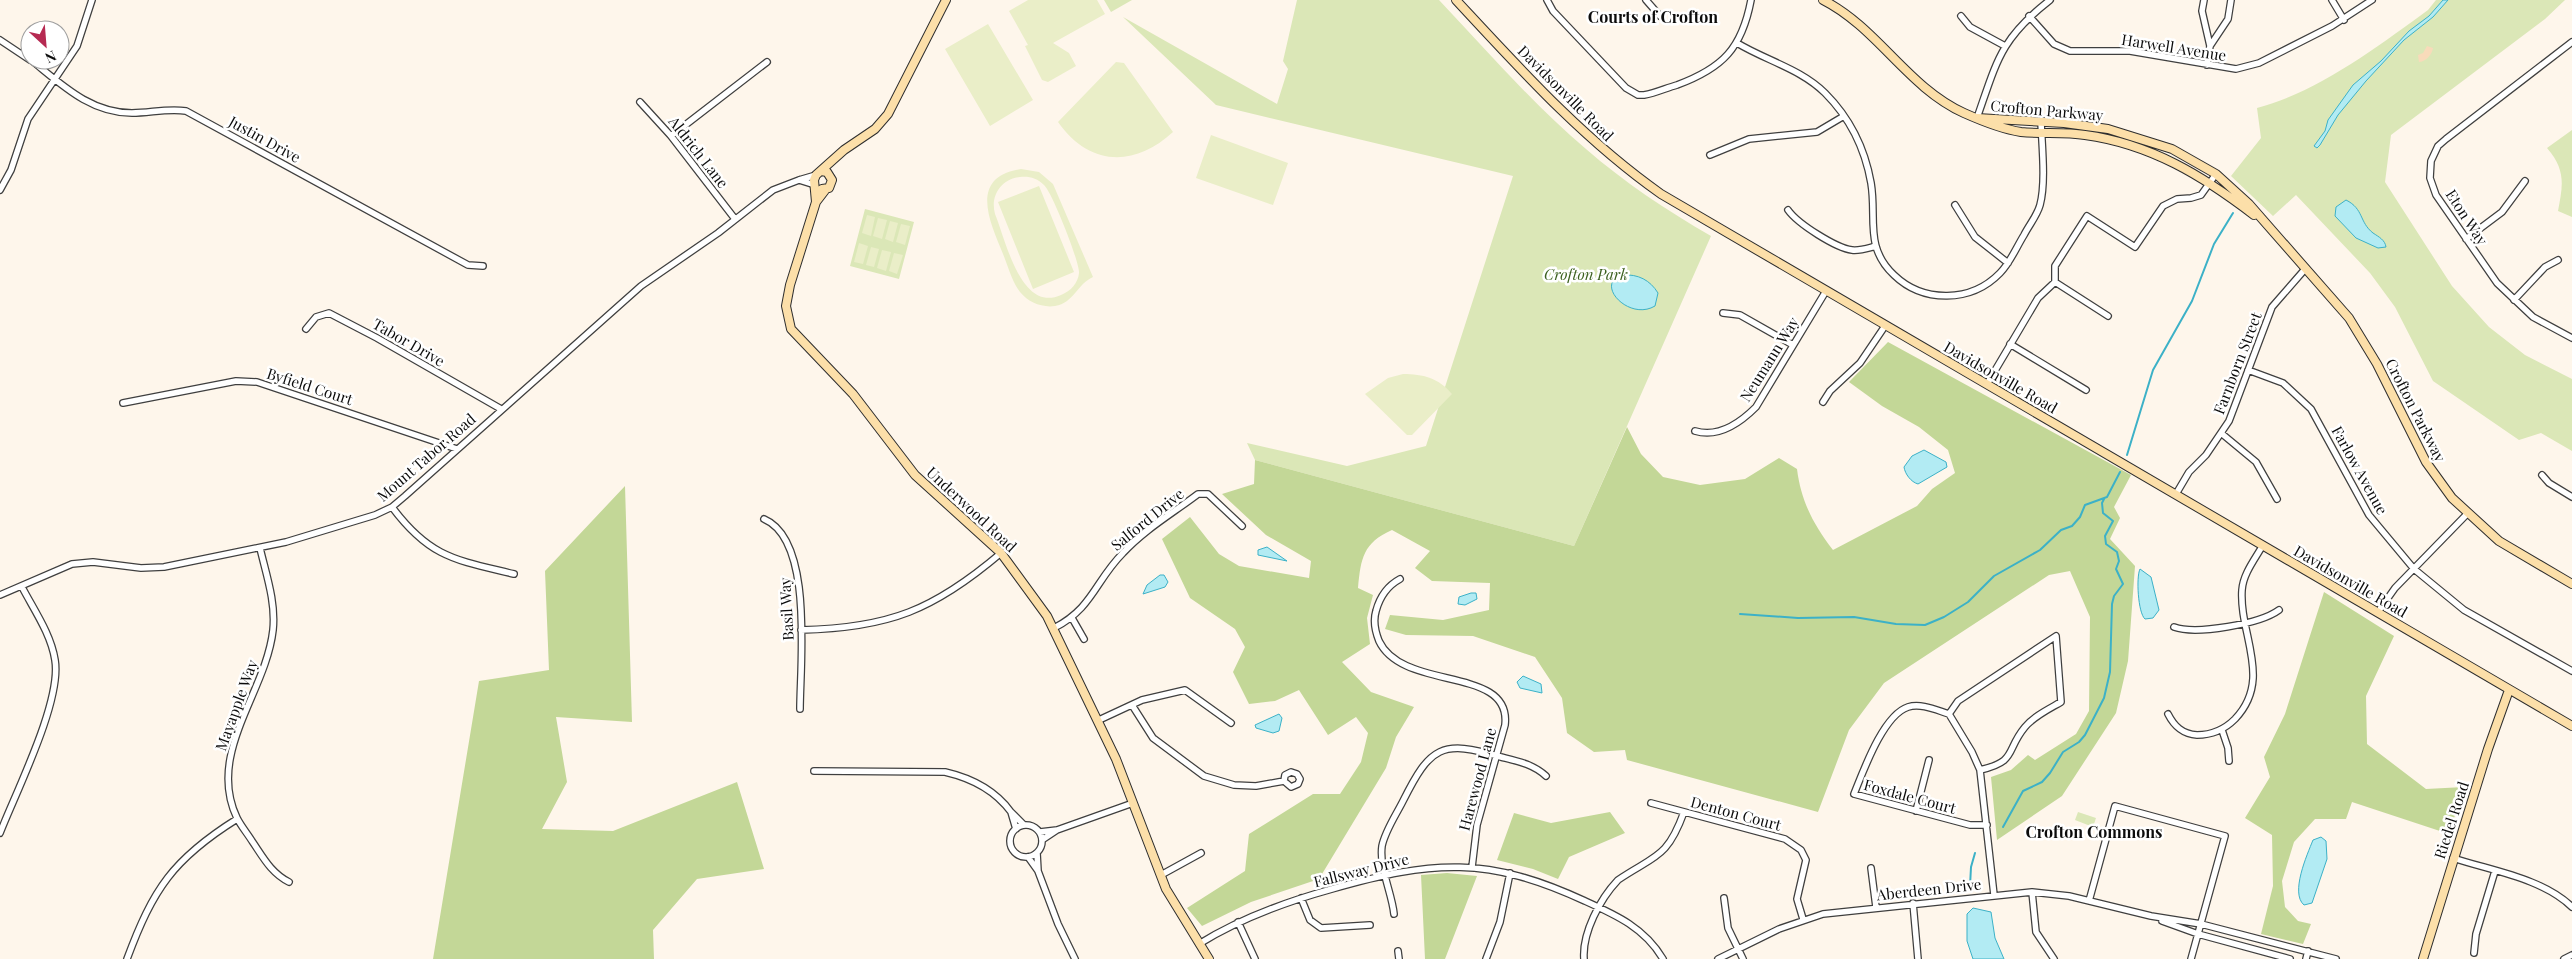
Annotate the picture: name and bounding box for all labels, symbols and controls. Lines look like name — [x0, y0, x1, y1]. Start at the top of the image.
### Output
district label: Courts of Crofton — [1588, 6, 1718, 27]
north arrow — [20, 20, 70, 70]
street label: Harwell Avenue — [2120, 29, 2228, 65]
street label: Davidsonville Road — [1514, 41, 1619, 146]
text: N — [42, 46, 60, 68]
street label: Crofton Parkway — [1990, 95, 2105, 125]
street label: Justin Drive — [225, 111, 304, 167]
street label: Aldrich Lane — [664, 111, 733, 192]
street label: Eton Way — [2442, 185, 2493, 249]
park label: Crofton Park — [1544, 264, 1628, 284]
street label: Farnborn Street — [2208, 308, 2266, 417]
street label: Neumann Way — [1735, 312, 1803, 405]
street label: Tabor Drive — [369, 313, 449, 371]
street label: Davidsonville Road — [1941, 336, 2062, 418]
street label: Crofton Parkway — [2381, 355, 2451, 465]
street label: Byfield Court — [264, 363, 356, 410]
street label: Mount Tabor Road — [372, 408, 480, 505]
street label: Farlow Avenue — [2327, 422, 2393, 518]
street label: Underwood Road — [923, 462, 1022, 556]
street label: Salford Drive — [1106, 483, 1188, 555]
street label: Davidsonville Road — [2291, 540, 2412, 622]
street label: Basil Way — [774, 576, 798, 641]
street label: Mayapple Way — [210, 656, 262, 753]
street label: Harewood Lane — [1454, 725, 1500, 833]
street label: Foxdale Court — [1862, 774, 1959, 818]
street label: Riedel Road — [2429, 779, 2473, 861]
street label: Denton Court — [1689, 791, 1784, 835]
district label: Crofton Commons — [2026, 821, 2162, 842]
street label: Fallsway Drive — [1311, 848, 1411, 892]
street label: Aberdeen Drive — [1875, 874, 1982, 905]

